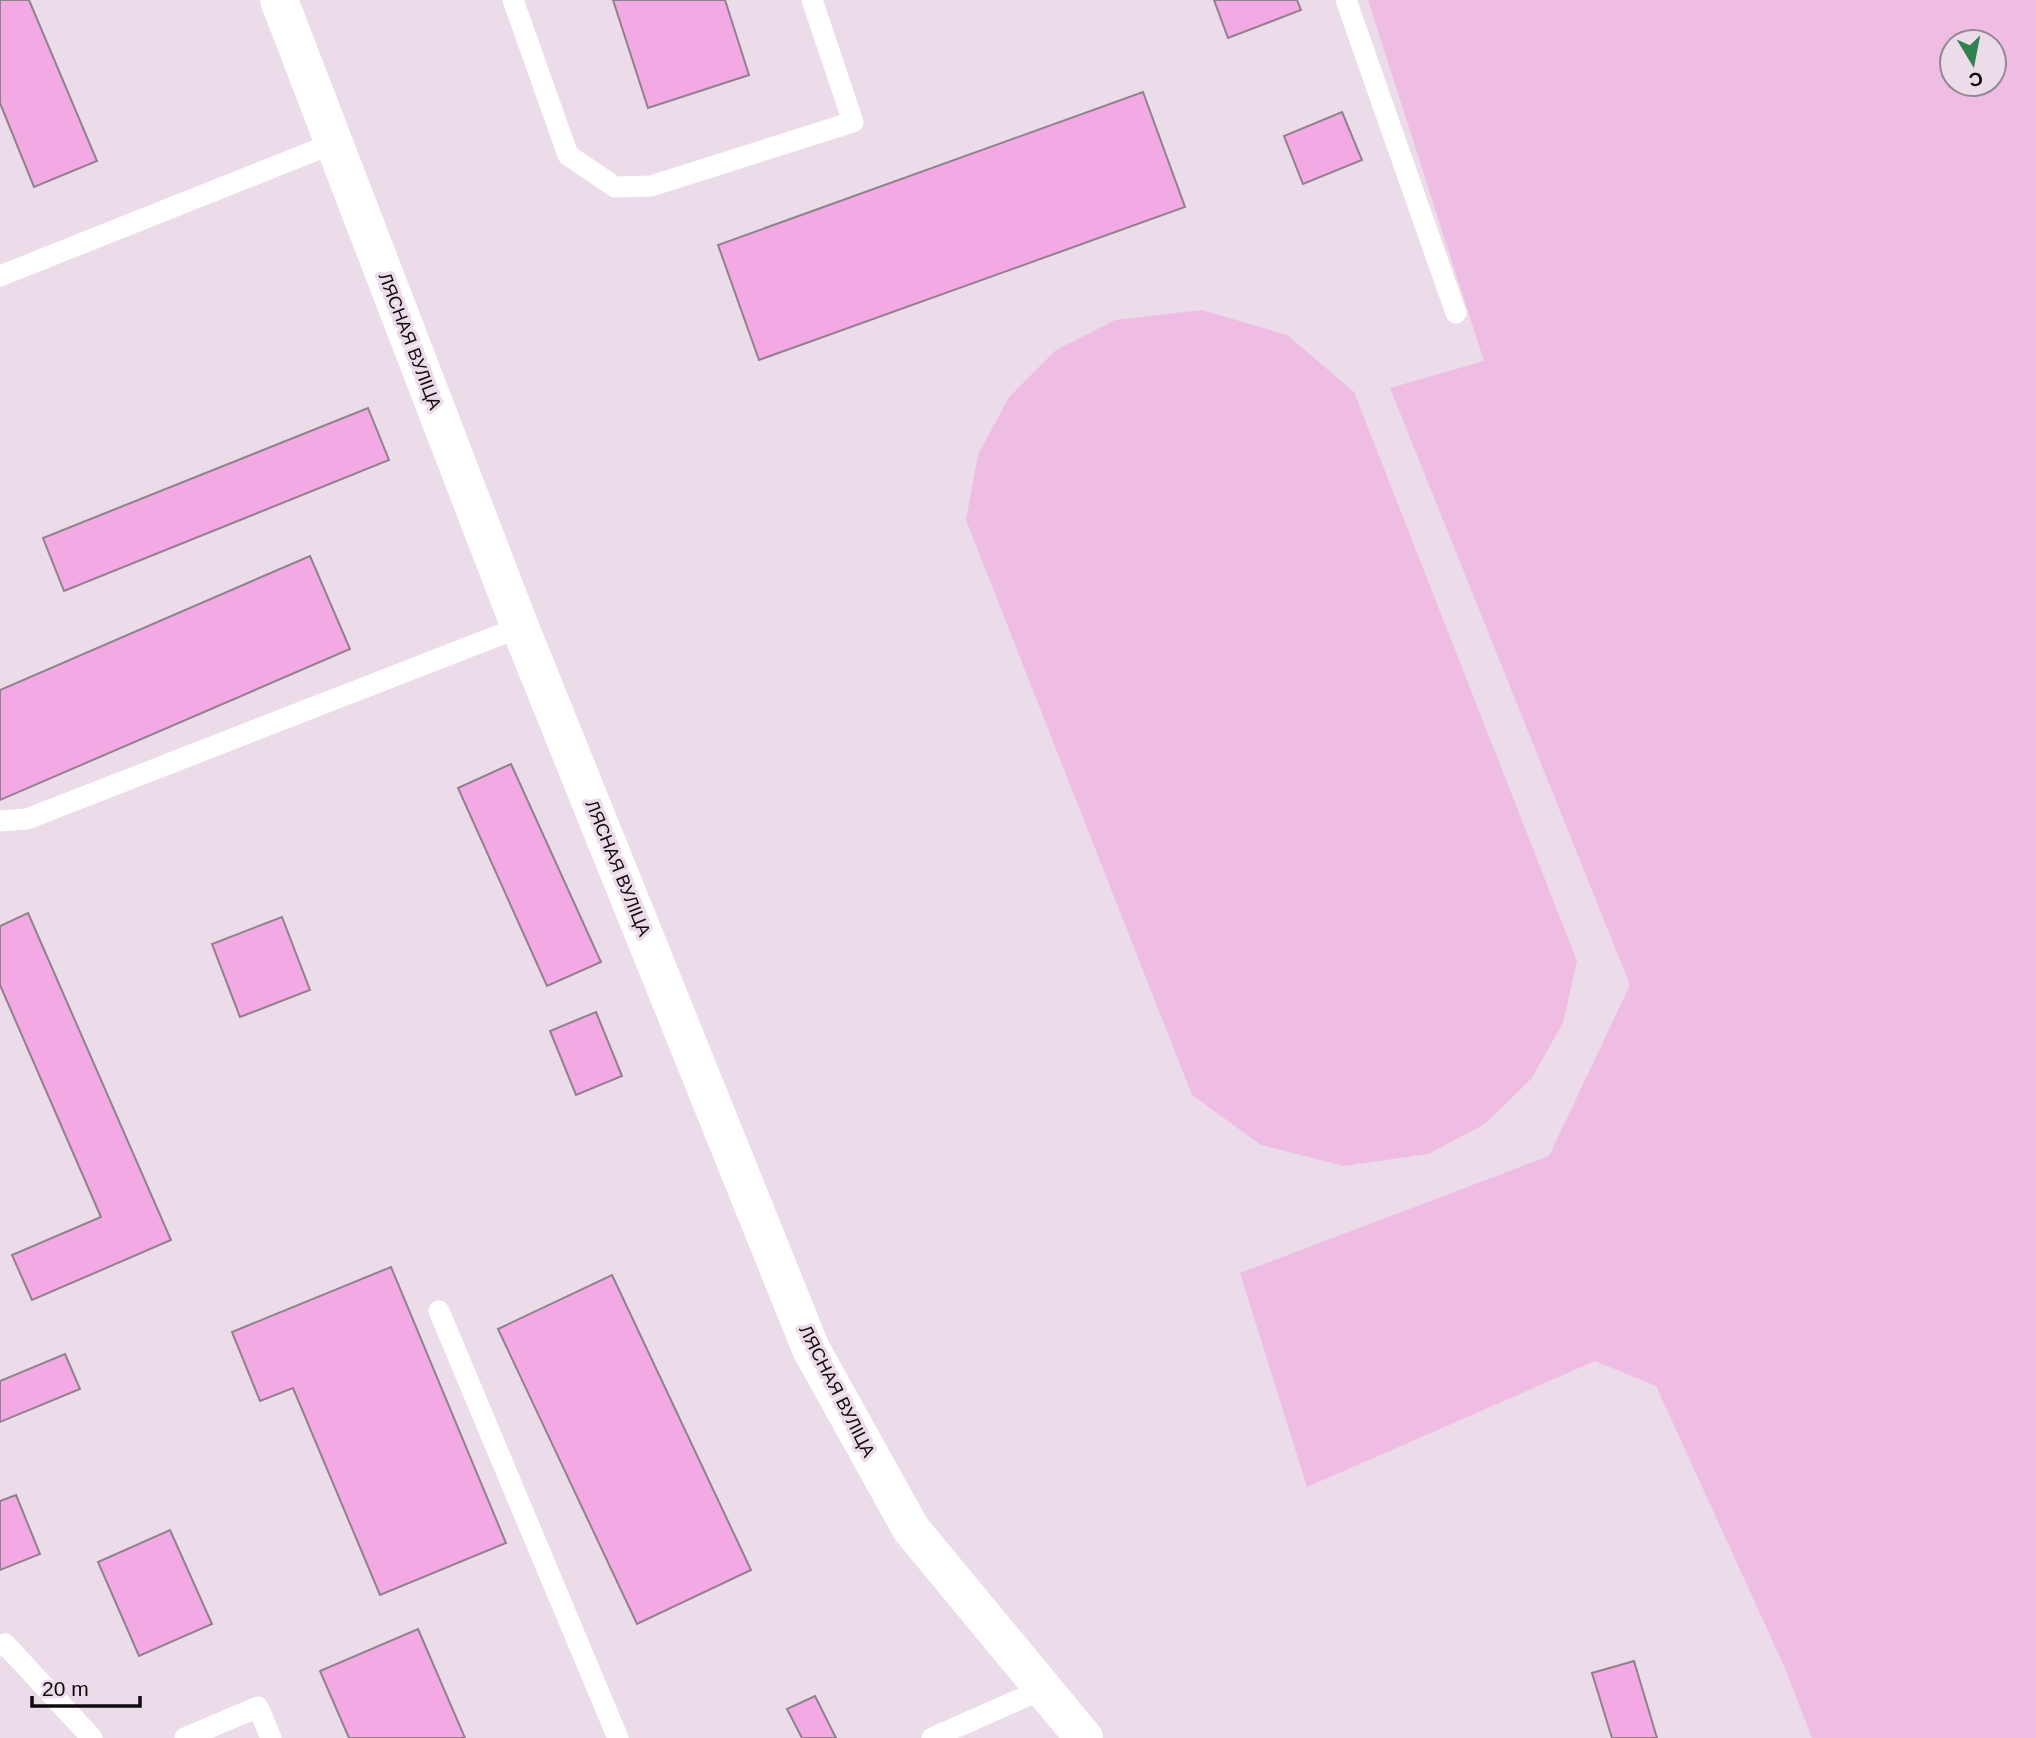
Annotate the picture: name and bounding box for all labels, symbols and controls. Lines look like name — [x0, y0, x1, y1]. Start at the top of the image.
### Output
north arrow — [1938, 28, 2008, 98]
text: С — [1967, 68, 1984, 91]
street label: ЛЯСНАЯ ВУЛІЦА — [375, 270, 445, 412]
street label: ЛЯСНАЯ ВУЛІЦА — [582, 797, 654, 939]
street label: ЛЯСНАЯ ВУЛІЦА — [795, 1322, 879, 1460]
scale bar — [32, 1664, 140, 1708]
text: 20 m — [42, 1677, 89, 1700]

